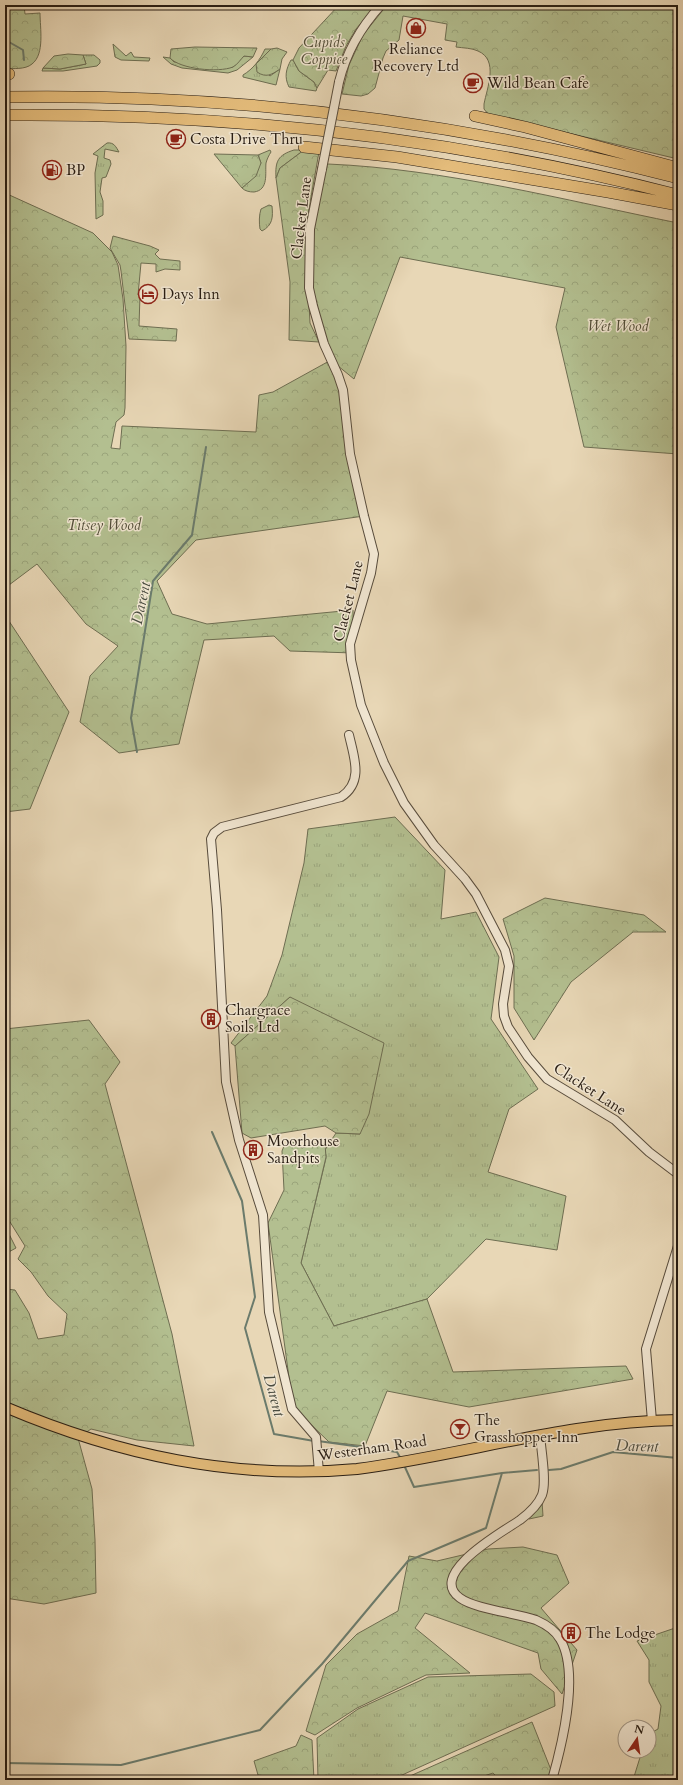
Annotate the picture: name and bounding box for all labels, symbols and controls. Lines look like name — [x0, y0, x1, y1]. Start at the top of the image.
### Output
shop icon: Reliance Recovery Ltd — [405, 17, 427, 39]
park label: Cupids Coppice — [301, 32, 347, 69]
place label: Reliance Recovery Ltd — [373, 39, 459, 76]
cafe icon: Wild Bean Cafe — [462, 72, 484, 94]
place label: Wild Bean Cafe — [486, 73, 589, 93]
cafe icon: Costa Drive Thru — [165, 128, 187, 150]
place label: Costa Drive Thru — [190, 129, 303, 149]
fuel station icon: BP — [41, 159, 63, 181]
place label: BP — [66, 160, 85, 180]
street label: Clacket Lane — [286, 175, 316, 260]
hotel icon: Days Inn — [137, 283, 159, 305]
place label: Days Inn — [162, 284, 220, 304]
park label: Wet Wood — [587, 316, 649, 336]
park label: Titsey Wood — [67, 515, 142, 535]
street label: Clacket Lane — [328, 558, 368, 644]
water label: Darent — [126, 579, 156, 627]
place label: Chargrace Soils Ltd — [225, 1000, 291, 1037]
building icon: Chargrace Soils Ltd — [200, 1008, 222, 1030]
street label: Clacket Lane — [550, 1058, 630, 1120]
place label: Moorhouse Sandpits — [267, 1131, 339, 1168]
building icon: Moorhouse Sandpits — [242, 1139, 264, 1161]
water label: Darent — [258, 1372, 290, 1419]
place label: The Grasshopper Inn — [474, 1410, 579, 1447]
bar icon: The Grasshopper Inn — [449, 1418, 471, 1440]
street label: Westerham Road — [315, 1430, 428, 1466]
water label: Darent — [615, 1434, 659, 1458]
building icon: The Lodge — [560, 1622, 582, 1644]
place label: The Lodge — [585, 1623, 656, 1643]
north arrow — [617, 1719, 657, 1759]
text: N — [633, 1721, 646, 1738]

